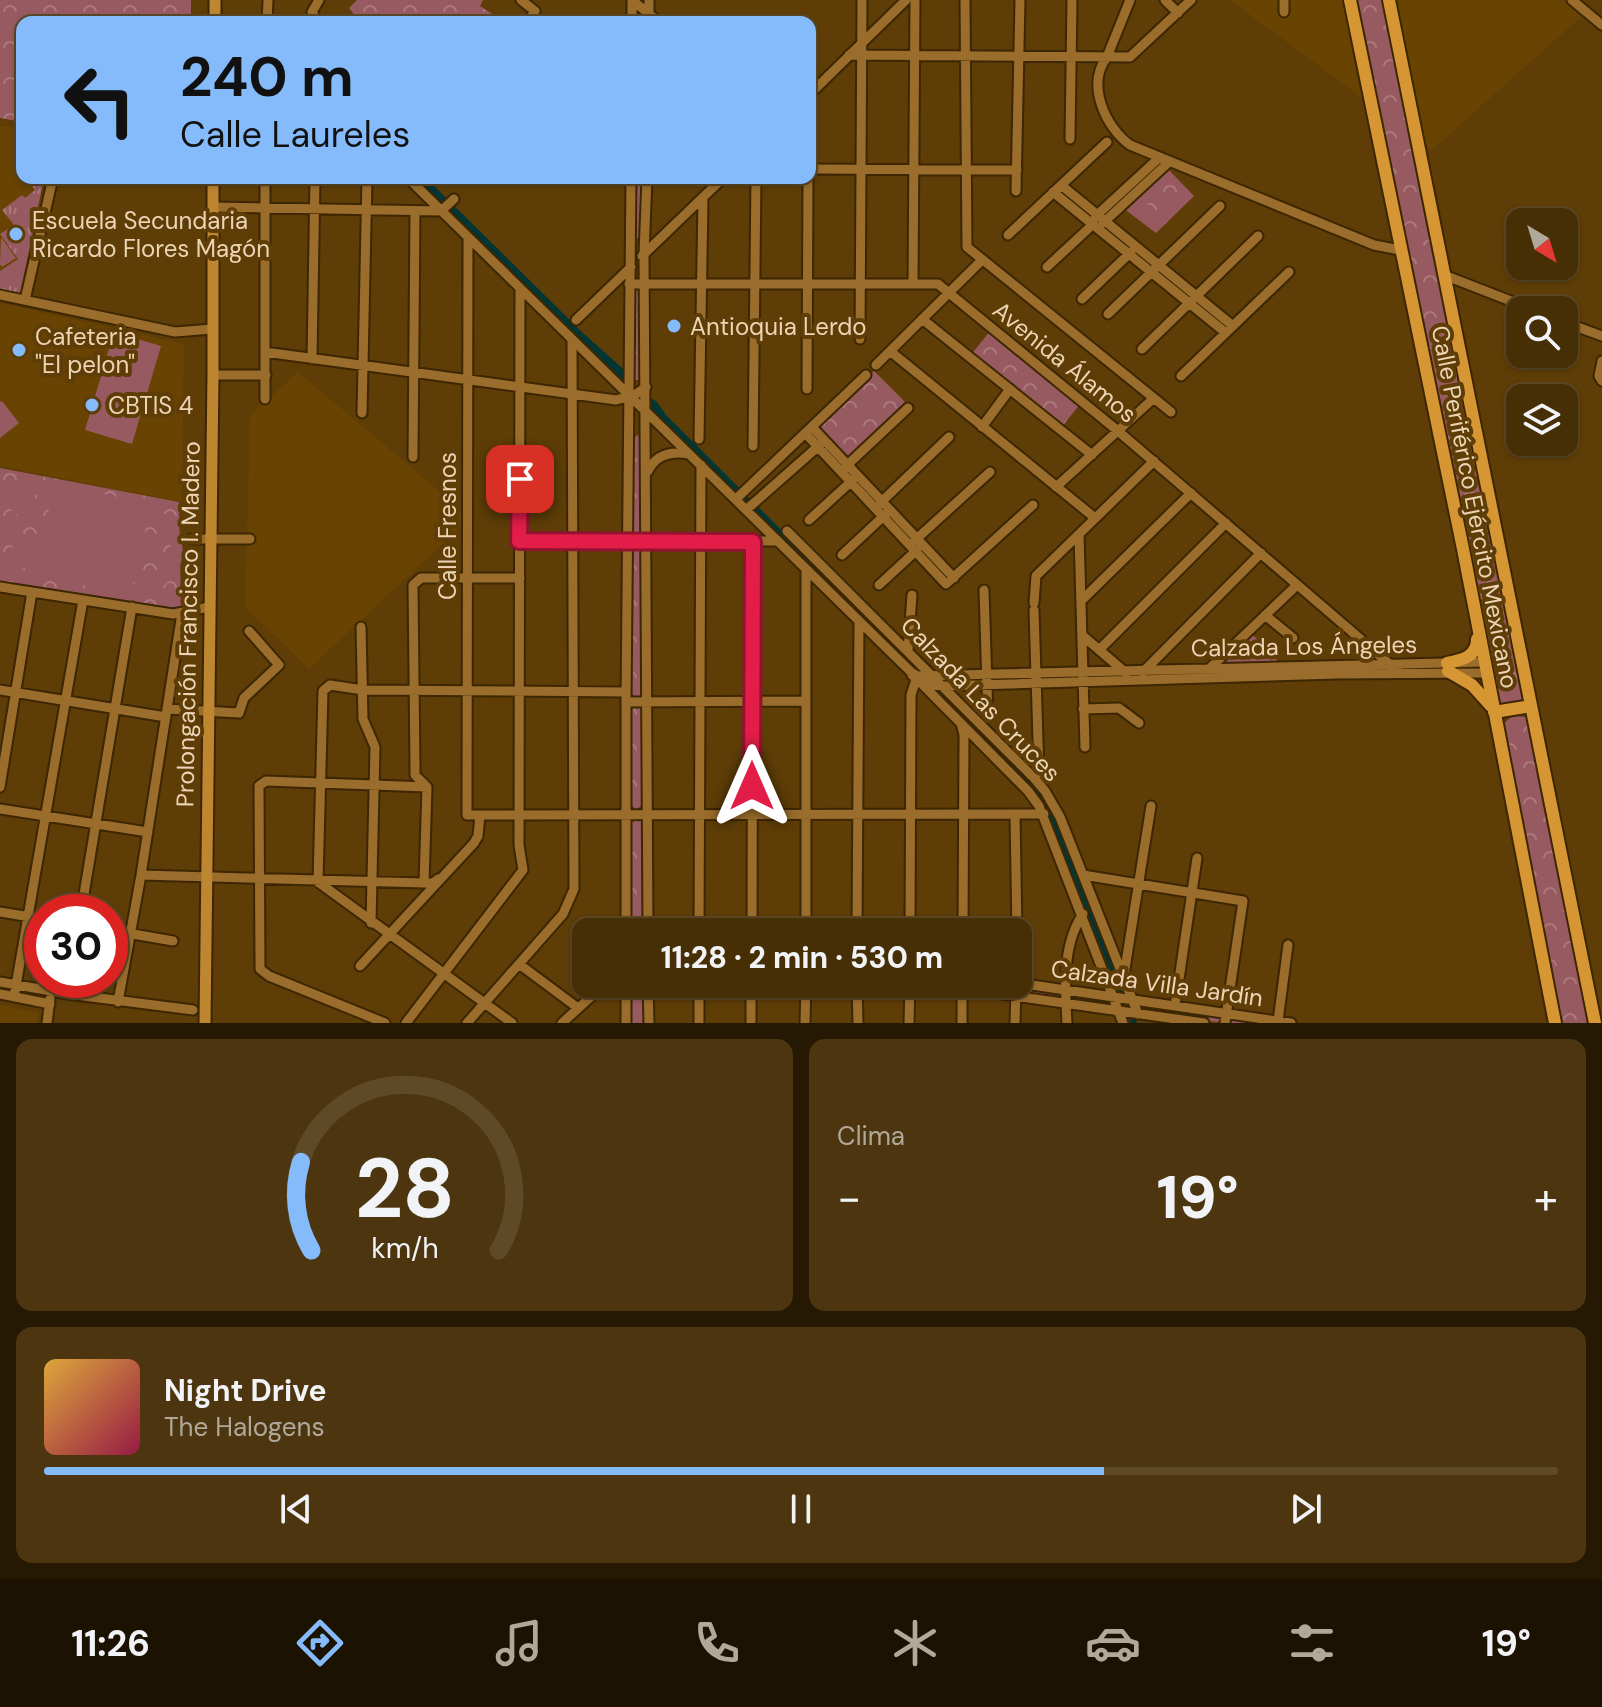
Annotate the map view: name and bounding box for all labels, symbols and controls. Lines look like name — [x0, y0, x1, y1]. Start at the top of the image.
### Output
text: 240 m — [180, 40, 354, 113]
icon: left — [48, 48, 152, 152]
text: Calle Laureles — [180, 111, 410, 158]
place label: Escuela Secundaria Ricardo Flores Magón — [32, 205, 270, 264]
north arrow — [1506, 208, 1578, 280]
map controls — [1506, 208, 1578, 456]
marker: Escuela Secundaria Ricardo Flores Magón — [7, 225, 25, 243]
street label: Avenida Álamos — [987, 294, 1143, 430]
button: search — [1506, 296, 1578, 368]
place label: Antioquia Lerdo — [690, 311, 867, 342]
marker: Antioquia Lerdo — [665, 317, 683, 335]
place label: Cafeteria "El pelon" — [35, 321, 137, 380]
street label: Calle Periférico Ejército Mexicano — [1425, 323, 1525, 691]
marker: Cafeteria "El pelon" — [10, 341, 28, 359]
button: layers — [1506, 384, 1578, 456]
place label: CBTIS 4 — [108, 390, 193, 421]
marker: CBTIS 4 — [83, 396, 101, 414]
street label: Prolongación Francisco I. Madero — [169, 441, 207, 807]
pin — [486, 445, 554, 513]
street label: Calle Fresnos — [432, 452, 463, 600]
icon: arrive — [498, 457, 542, 501]
street label: Calzada Las Cruces — [894, 610, 1068, 788]
street label: Calzada Los Ángeles — [1191, 629, 1417, 663]
position arrow — [710, 744, 794, 828]
speed limit sign: 30 — [24, 894, 128, 998]
text: 11:28 · 2 min · 530 m — [661, 938, 943, 977]
street label: Calzada Villa Jardín — [1049, 953, 1265, 1013]
text: Clima — [837, 1119, 905, 1153]
text: 28 — [354, 1134, 455, 1243]
text: 19° — [1156, 1158, 1239, 1237]
text: − — [837, 1169, 861, 1227]
text: + — [1534, 1169, 1558, 1227]
text: km/h — [371, 1230, 438, 1267]
text: Night Drive — [164, 1371, 327, 1410]
text: The Halogens — [164, 1410, 324, 1444]
icon: previous — [274, 1487, 318, 1531]
icon: pause — [779, 1487, 823, 1531]
icon: next — [1284, 1487, 1328, 1531]
icon: directions — [292, 1615, 348, 1671]
icon: music — [491, 1615, 547, 1671]
icon: phone — [689, 1615, 745, 1671]
icon: climate — [887, 1615, 943, 1671]
icon: car — [1085, 1615, 1141, 1671]
icon: filters — [1284, 1615, 1340, 1671]
text: 11:26 — [71, 1620, 150, 1667]
text: 19° — [1482, 1620, 1531, 1667]

